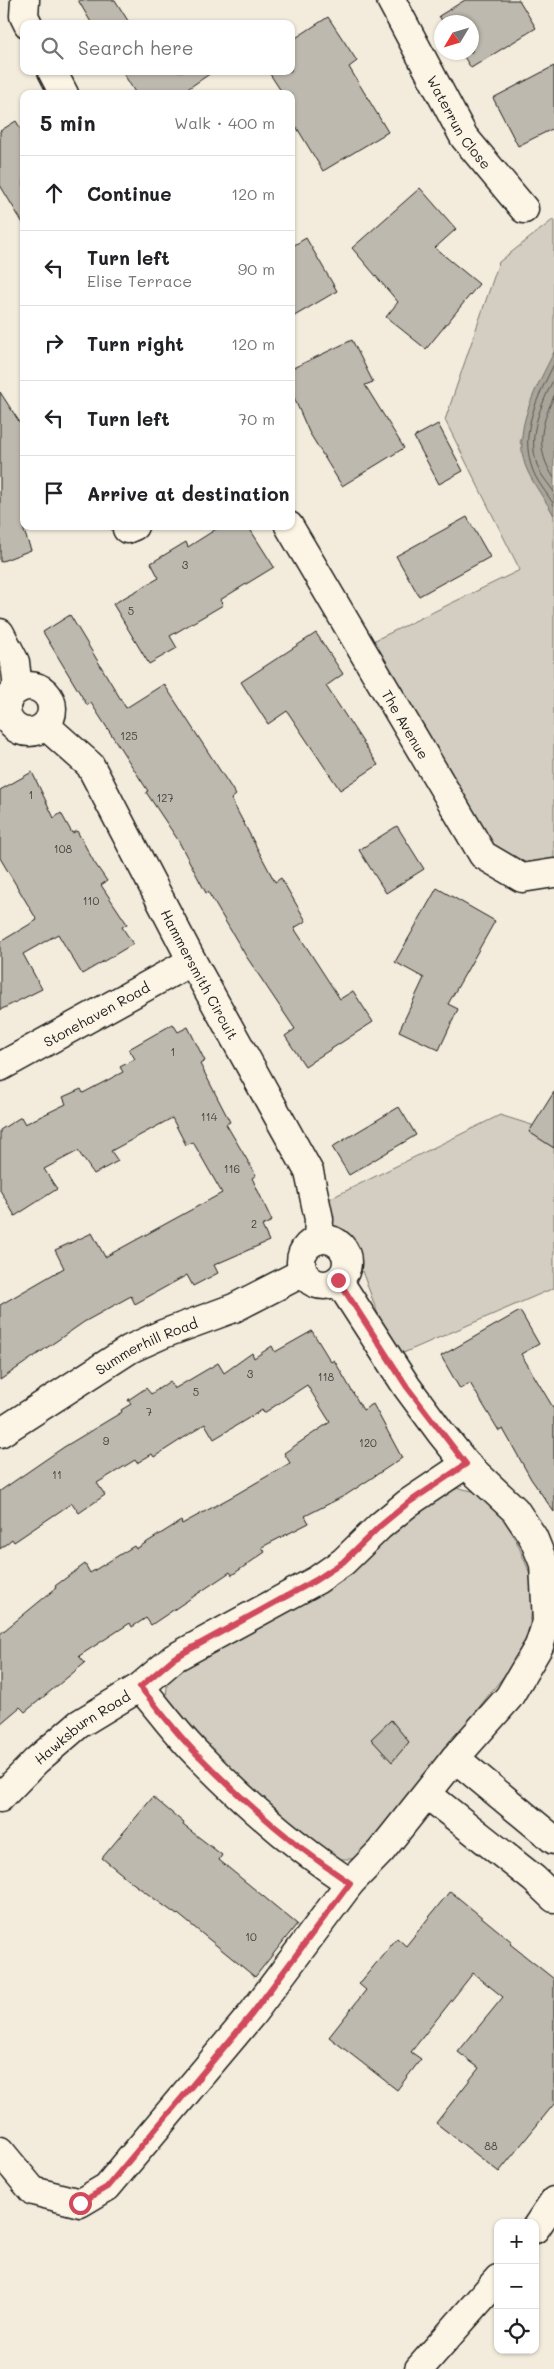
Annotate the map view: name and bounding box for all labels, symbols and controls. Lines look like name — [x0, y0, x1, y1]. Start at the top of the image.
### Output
north arrow — [434, 15, 479, 60]
search box — [20, 20, 295, 75]
icon: search — [38, 34, 66, 62]
text: Search here — [78, 35, 194, 60]
street label: Waterrun Close — [423, 72, 496, 173]
text: 5 min — [40, 109, 96, 136]
text: Walk · 400 m — [174, 112, 275, 133]
icon: ahead — [40, 179, 68, 207]
text: Continue — [87, 181, 172, 206]
text: 120 m — [231, 183, 275, 204]
text: Turn left — [87, 245, 170, 270]
icon: left — [40, 254, 68, 282]
text: 90 m — [238, 258, 275, 279]
text: Elise Terrace — [87, 270, 192, 291]
icon: right — [40, 329, 68, 357]
text: Turn right — [87, 331, 184, 356]
text: 120 m — [231, 333, 275, 354]
icon: left — [40, 404, 68, 432]
text: Turn left — [87, 406, 170, 431]
text: 70 m — [238, 408, 275, 429]
icon: arrive — [40, 479, 68, 507]
text: Arrive at destination — [87, 481, 290, 506]
house number: 3 — [182, 557, 189, 572]
house number: 5 — [128, 603, 134, 618]
street label: The Avenue — [378, 686, 434, 762]
house number: 125 — [120, 728, 138, 743]
house number: 1 — [29, 787, 33, 802]
house number: 127 — [156, 790, 174, 805]
house number: 108 — [54, 841, 73, 856]
house number: 110 — [83, 893, 100, 908]
street label: Hammersmith Circuit — [157, 906, 243, 1042]
street label: Stonehaven Road — [40, 977, 153, 1051]
house number: 1 — [171, 1044, 175, 1059]
house number: 114 — [201, 1109, 218, 1124]
house number: 116 — [224, 1161, 240, 1176]
house number: 2 — [251, 1216, 257, 1231]
route end — [327, 1269, 350, 1292]
street label: Summerhill Road — [91, 1313, 200, 1379]
house number: 3 — [247, 1366, 254, 1381]
house number: 118 — [318, 1369, 335, 1384]
house number: 5 — [193, 1384, 199, 1399]
house number: 7 — [146, 1404, 152, 1419]
house number: 9 — [103, 1433, 110, 1448]
house number: 120 — [359, 1435, 377, 1450]
house number: 11 — [52, 1467, 62, 1482]
street label: Hawksburn Road — [30, 1686, 134, 1768]
house number: 10 — [245, 1929, 257, 1944]
house number: 88 — [484, 2138, 498, 2153]
route start — [69, 2192, 92, 2215]
map controls — [494, 2219, 539, 2354]
button: + — [494, 2219, 539, 2264]
button: − — [494, 2264, 539, 2309]
button: locate — [494, 2309, 539, 2354]

